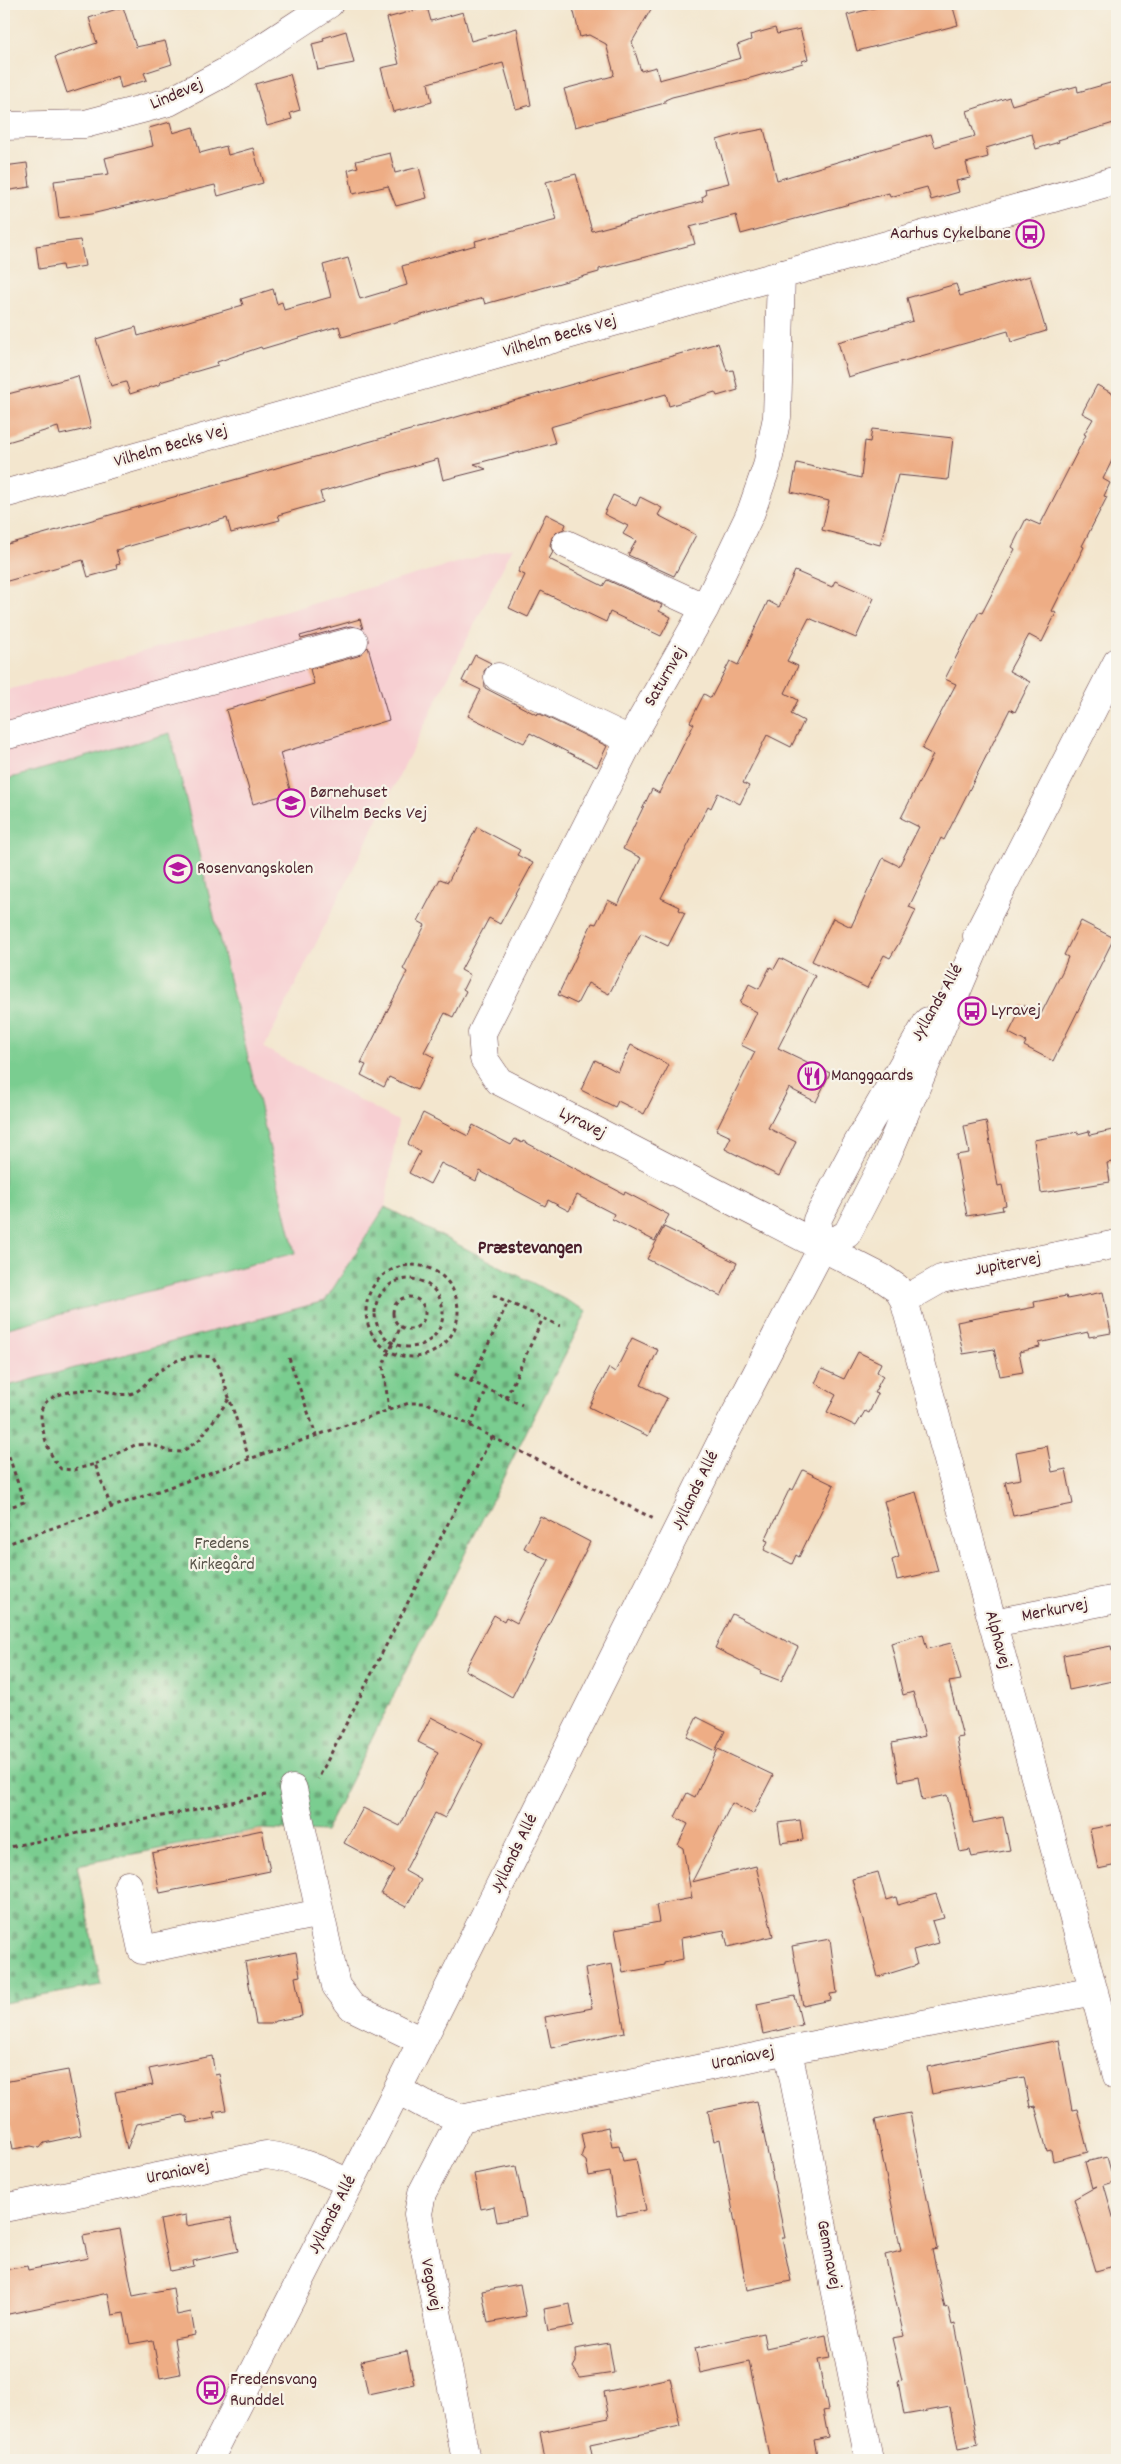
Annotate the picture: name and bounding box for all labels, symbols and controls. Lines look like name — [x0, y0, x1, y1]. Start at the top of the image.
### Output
street label: Lindevej — [147, 73, 207, 117]
bus stop icon: Aarhus Cykelbane — [1015, 219, 1045, 249]
place label: Aarhus Cykelbane — [890, 222, 1011, 247]
street label: Vilhelm Becks Vej — [500, 309, 620, 365]
street label: Vilhelm Becks Vej — [111, 419, 231, 475]
street label: Saturnvej — [639, 642, 693, 712]
place label: Børnehuset Vilhelm Becks Vej — [310, 781, 427, 827]
school or university icon: Børnehuset Vilhelm Becks Vej — [276, 788, 306, 818]
school or university icon: Rosenvangskolen — [163, 854, 193, 884]
place label: Rosenvangskolen — [197, 857, 313, 882]
street label: Jyllands Allé — [906, 960, 970, 1046]
bus stop icon: Lyravej — [957, 996, 987, 1026]
place label: Lyravej — [991, 999, 1041, 1024]
restaurant icon: Manggaards — [797, 1061, 827, 1091]
place label: Manggaards — [831, 1064, 914, 1089]
street label: Lyravej — [554, 1102, 610, 1146]
district label: Præstevangen — [478, 1236, 582, 1263]
street label: Jupitervej — [973, 1246, 1043, 1284]
street label: Jyllands Allé — [666, 1447, 726, 1535]
park label: Fredens Kirkegård — [189, 1532, 255, 1578]
street label: Merkurvej — [1020, 1592, 1090, 1630]
street label: Alphavej — [977, 1608, 1017, 1672]
street label: Jyllands Allé — [485, 1810, 545, 1898]
street label: Uraniavej — [709, 2040, 777, 2078]
street label: Uraniavej — [144, 2154, 212, 2192]
street label: Jyllands Allé — [302, 2171, 364, 2259]
street label: Gemmavej — [809, 2218, 847, 2292]
street label: Vegavej — [413, 2257, 447, 2313]
place label: Fredensvang Runddel — [230, 2368, 317, 2414]
bus stop icon: Fredensvang Runddel — [196, 2375, 226, 2405]

